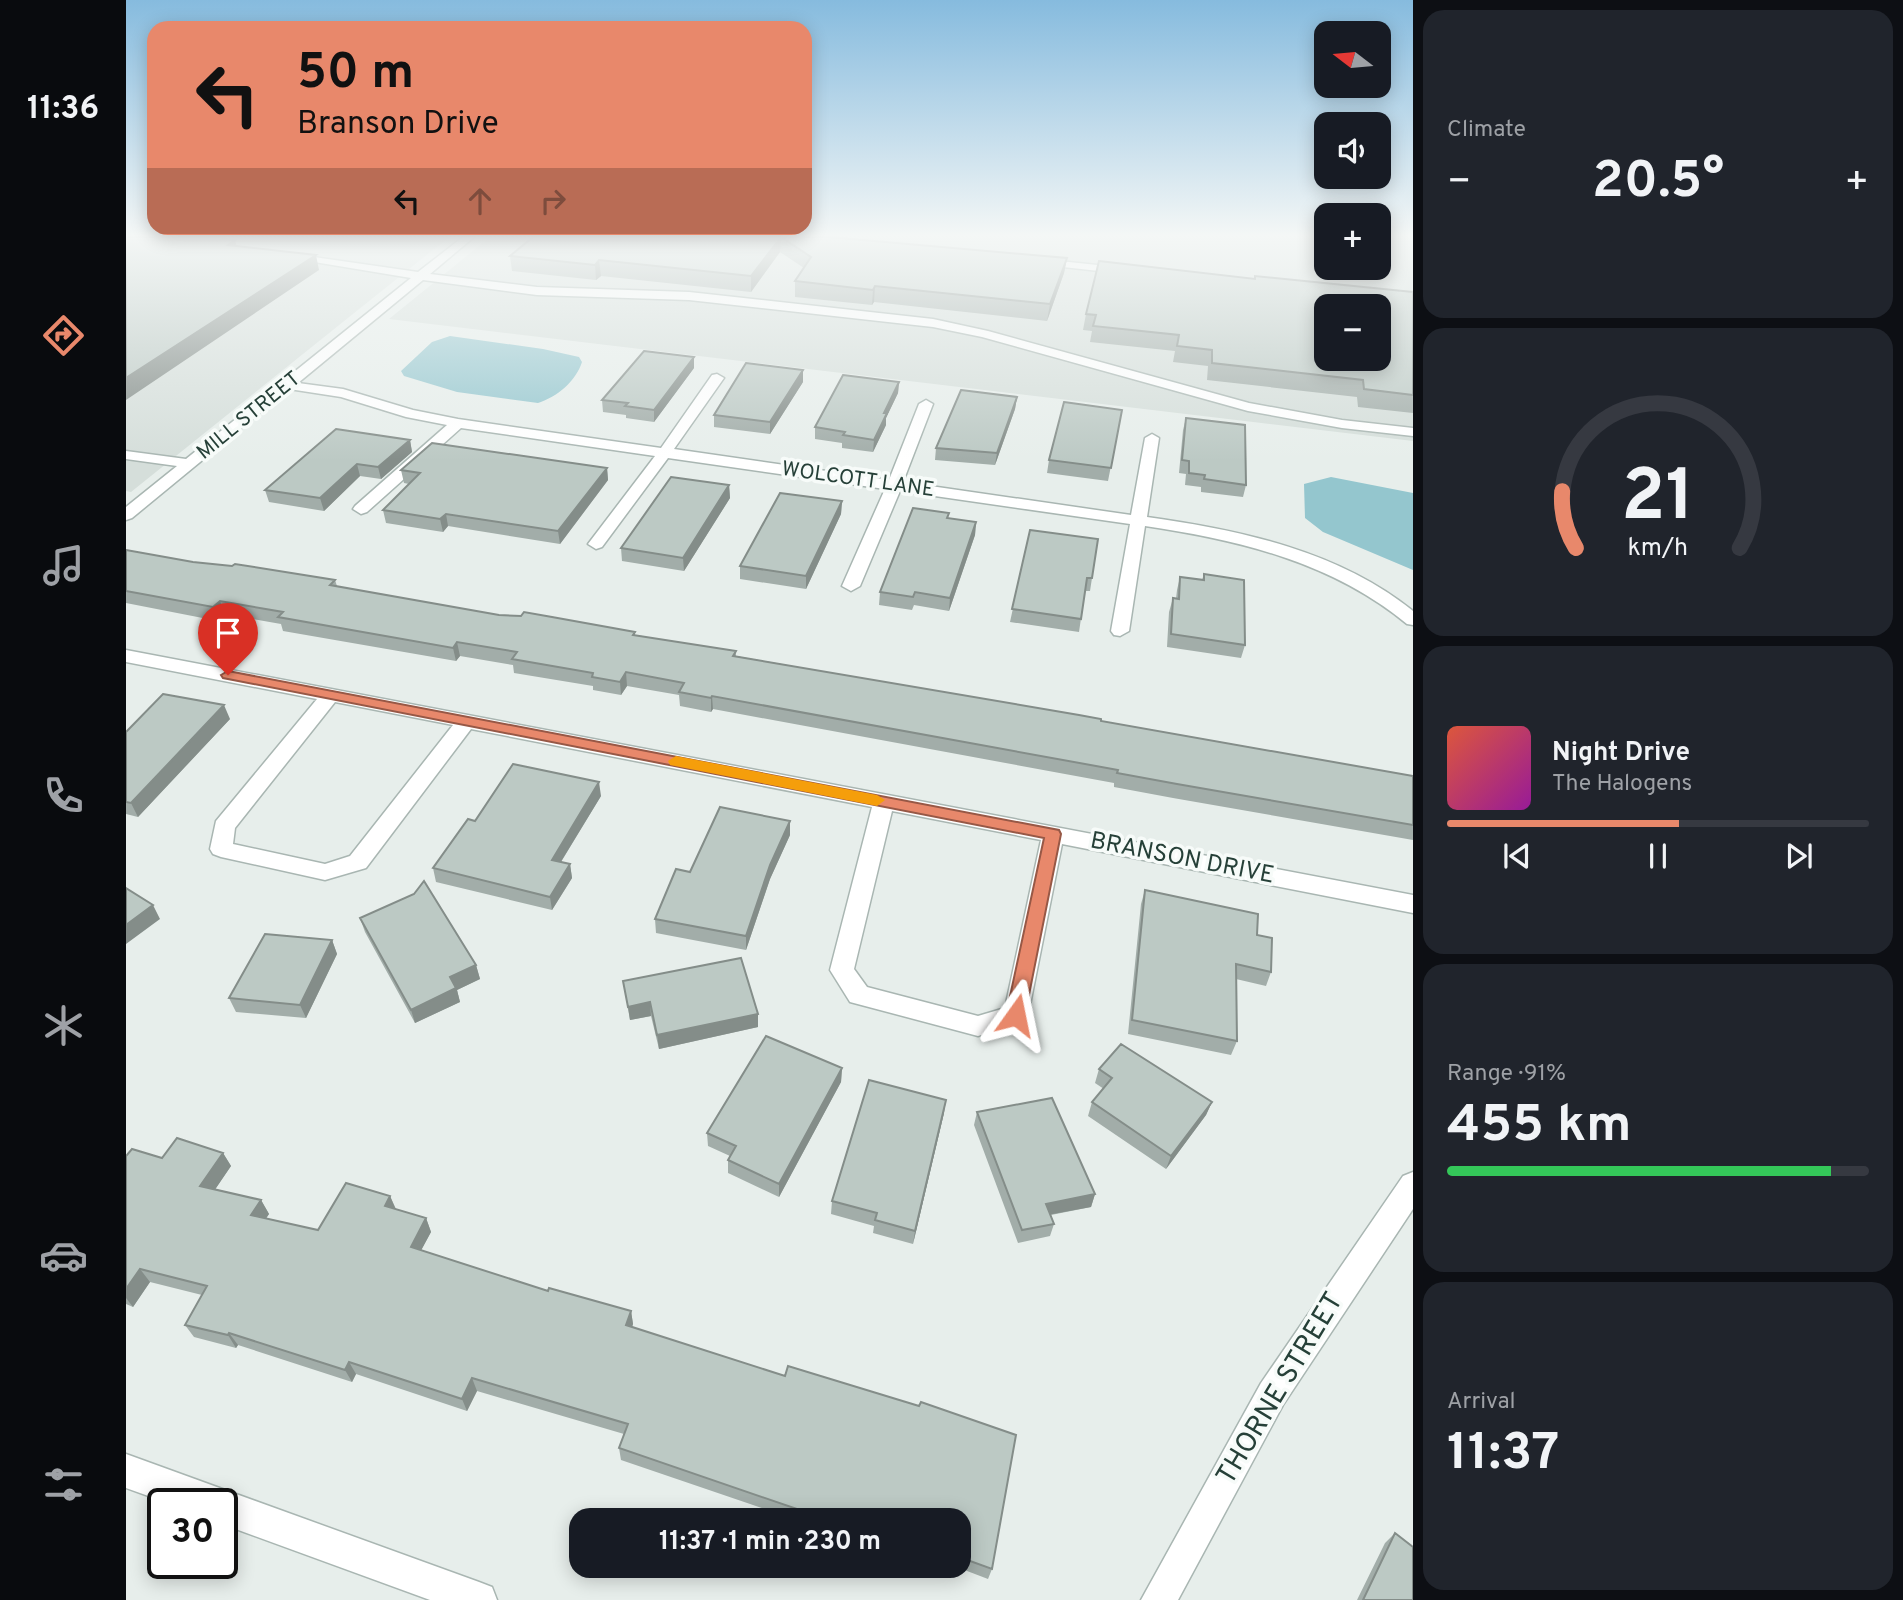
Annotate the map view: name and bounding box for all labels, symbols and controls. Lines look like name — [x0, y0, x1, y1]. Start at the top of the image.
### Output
north arrow — [1314, 21, 1391, 98]
map controls — [1314, 21, 1391, 371]
text: 50 m — [297, 44, 414, 106]
icon: left — [182, 49, 273, 140]
text: 11:36 — [27, 90, 99, 130]
text: Branson Drive — [297, 105, 499, 145]
button: sound — [1314, 112, 1391, 189]
text: Climate — [1447, 116, 1526, 145]
text: 20.5° — [1592, 150, 1724, 216]
text: − — [1447, 159, 1472, 208]
text: + — [1844, 159, 1869, 208]
icon: left — [388, 182, 426, 220]
icon: ahead — [461, 182, 499, 220]
icon: right — [534, 182, 572, 220]
button: + — [1314, 203, 1391, 280]
button: − — [1314, 294, 1391, 371]
icon: directions — [39, 311, 88, 360]
street label: MILL STREET — [191, 366, 307, 466]
text: 21 — [1621, 454, 1695, 546]
street label: WOLCOTT LANE — [780, 456, 936, 504]
text: km/h — [1628, 533, 1688, 565]
icon: music — [39, 541, 88, 590]
pin — [198, 603, 258, 675]
icon: arrive — [209, 614, 247, 652]
text: Night Drive — [1552, 737, 1690, 770]
text: The Halogens — [1552, 770, 1692, 799]
icon: phone — [39, 771, 88, 820]
street label: BRANSON DRIVE — [1087, 826, 1277, 892]
icon: previous — [1498, 837, 1536, 875]
icon: pause — [1639, 837, 1677, 875]
icon: next — [1780, 837, 1818, 875]
position arrow — [979, 978, 1053, 1052]
icon: climate — [39, 1001, 88, 1050]
text: Range · 91% — [1447, 1060, 1566, 1089]
text: 455 km — [1447, 1094, 1632, 1160]
icon: car — [39, 1231, 88, 1280]
street label: THORNE STREET — [1209, 1286, 1353, 1492]
text: Arrival — [1447, 1388, 1516, 1417]
text: 11:37 — [1447, 1422, 1559, 1488]
icon: filters — [39, 1460, 88, 1509]
speed limit sign: 30 — [147, 1488, 238, 1579]
text: 11:37 · 1 min · 230 m — [659, 1526, 881, 1559]

